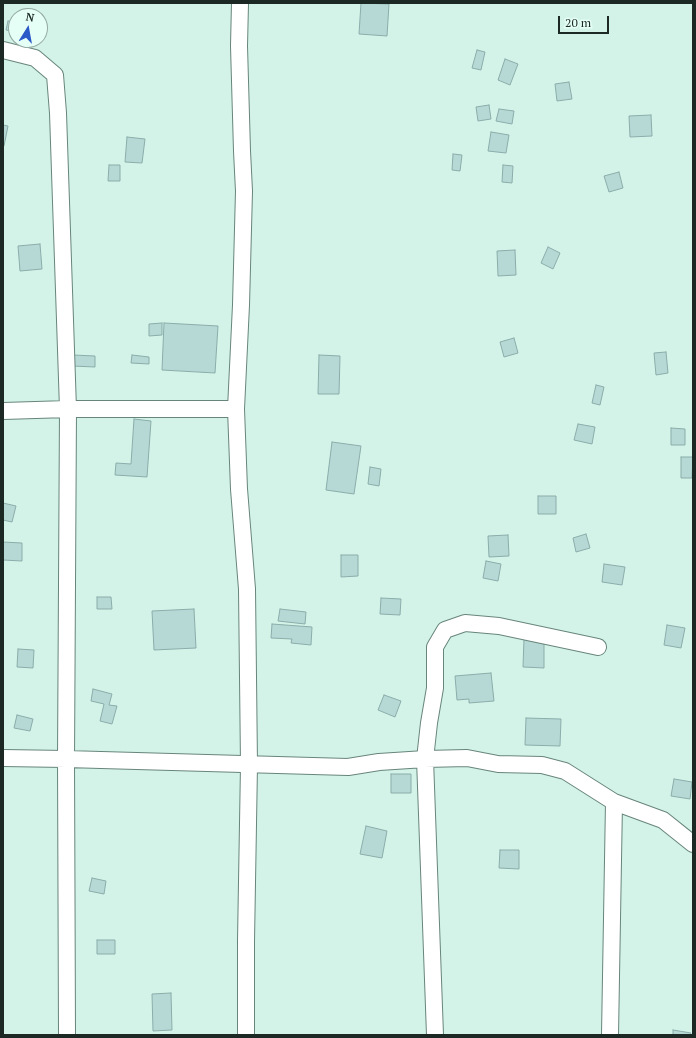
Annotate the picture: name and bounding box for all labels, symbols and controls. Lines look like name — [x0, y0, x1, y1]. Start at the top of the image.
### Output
north arrow — [8, 8, 48, 48]
scale bar — [560, 8, 611, 34]
text: N — [25, 10, 36, 25]
text: 20 m — [565, 15, 591, 30]

